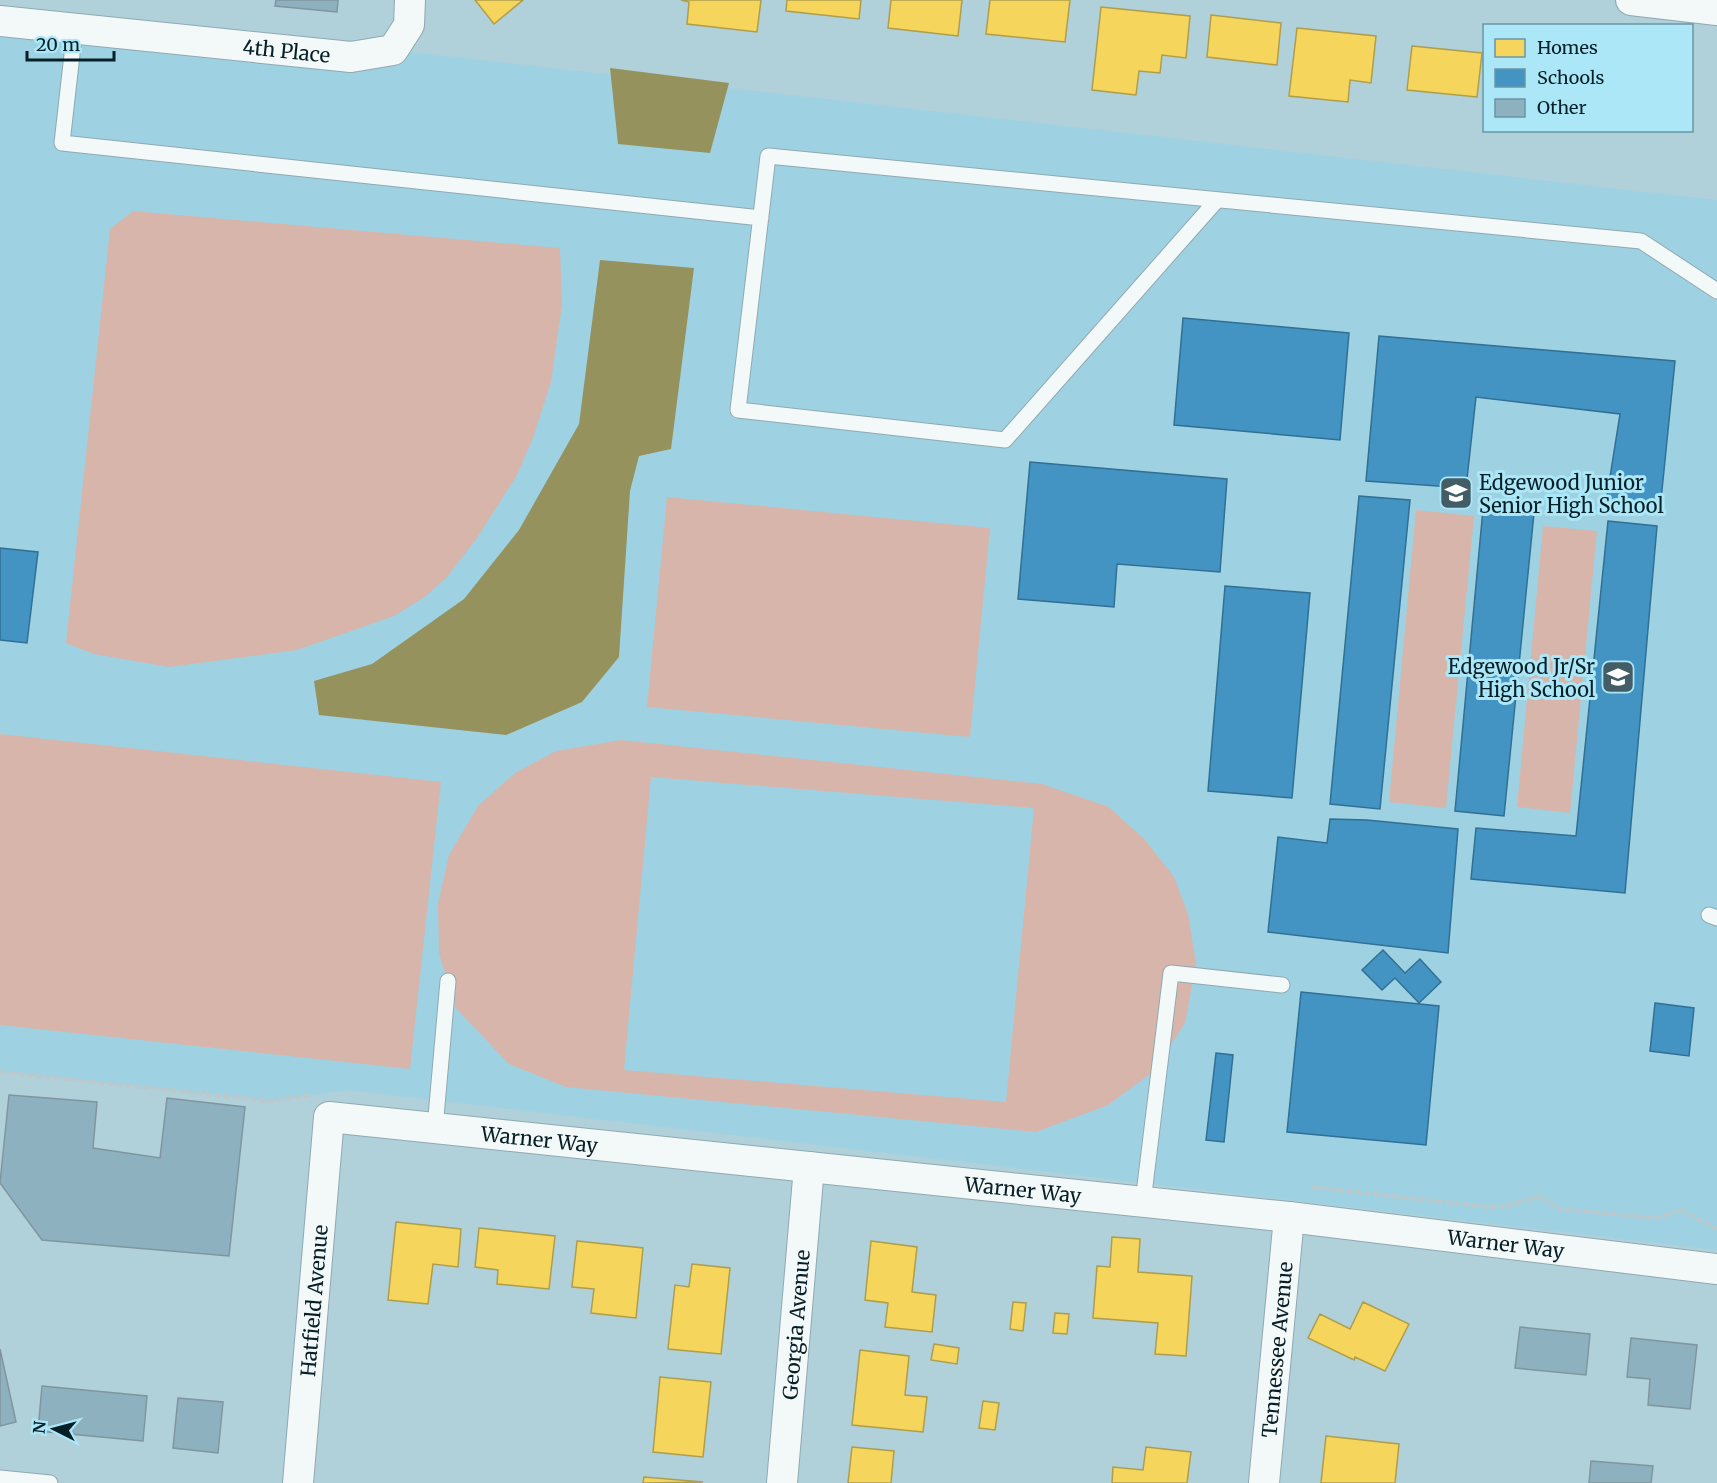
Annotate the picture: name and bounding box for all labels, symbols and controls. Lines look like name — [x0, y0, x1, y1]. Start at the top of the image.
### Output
scale bar — [27, 24, 114, 62]
legend — [1483, 24, 1693, 132]
text: 20 m — [36, 33, 80, 56]
street label: 4th Place — [242, 33, 331, 67]
text: Homes — [1537, 36, 1598, 59]
text: Schools — [1537, 66, 1605, 89]
text: Other — [1537, 96, 1587, 119]
place label: Edgewood Junior Senior High School — [1479, 470, 1664, 518]
school or university icon: Edgewood Junior Senior High School — [1438, 475, 1474, 511]
place label: Edgewood Jr/Sr High School — [1448, 654, 1595, 702]
school or university icon: Edgewood Jr/Sr High School — [1600, 659, 1636, 695]
street label: Warner Way — [479, 1120, 600, 1157]
street label: Warner Way — [962, 1171, 1083, 1208]
street label: Hatfield Avenue — [295, 1224, 332, 1378]
street label: Warner Way — [1445, 1224, 1566, 1263]
street label: Georgia Avenue — [777, 1249, 814, 1401]
street label: Tennessee Avenue — [1256, 1260, 1297, 1439]
north arrow — [24, 1399, 84, 1459]
text: N — [28, 1420, 50, 1435]

